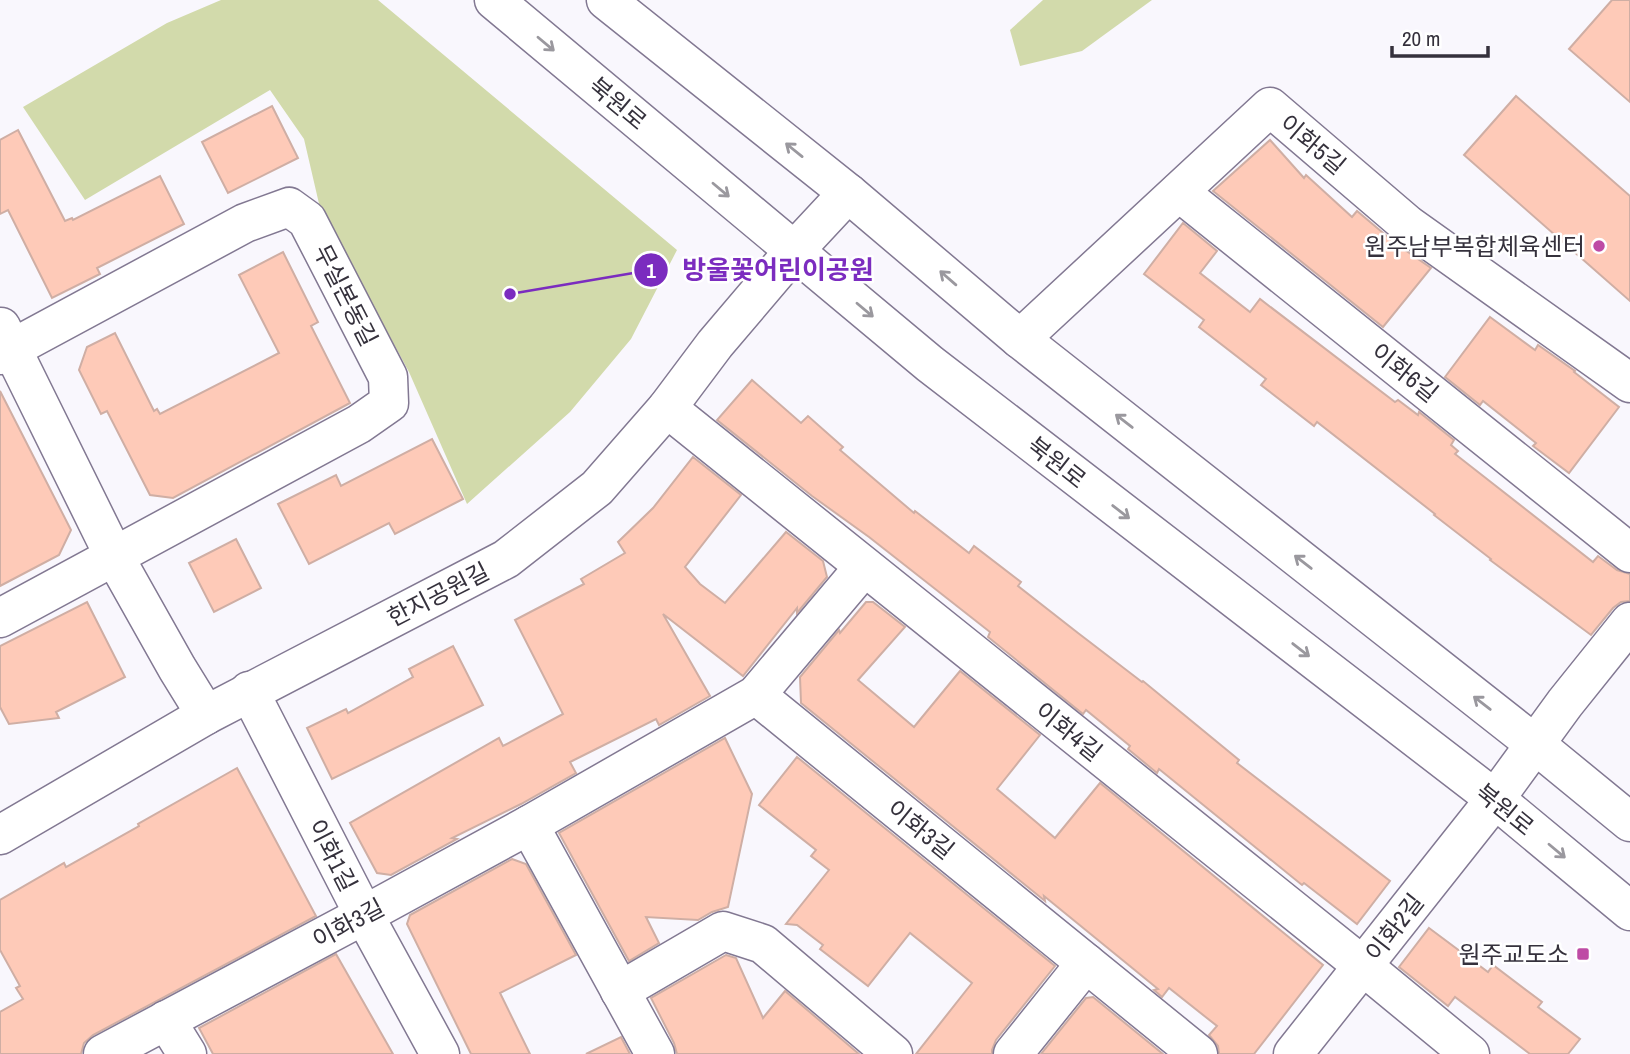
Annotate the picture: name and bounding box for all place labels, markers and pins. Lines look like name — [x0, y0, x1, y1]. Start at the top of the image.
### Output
place label: 원주남부복합체육센터 — [1364, 230, 1585, 262]
marker: 원주남부복합체육센터 — [1591, 238, 1607, 254]
callout: 방울꽃어린이공원 — [634, 247, 888, 294]
place label: 원주교도소 — [1459, 938, 1569, 970]
marker: 원주교도소 — [1575, 946, 1591, 962]

